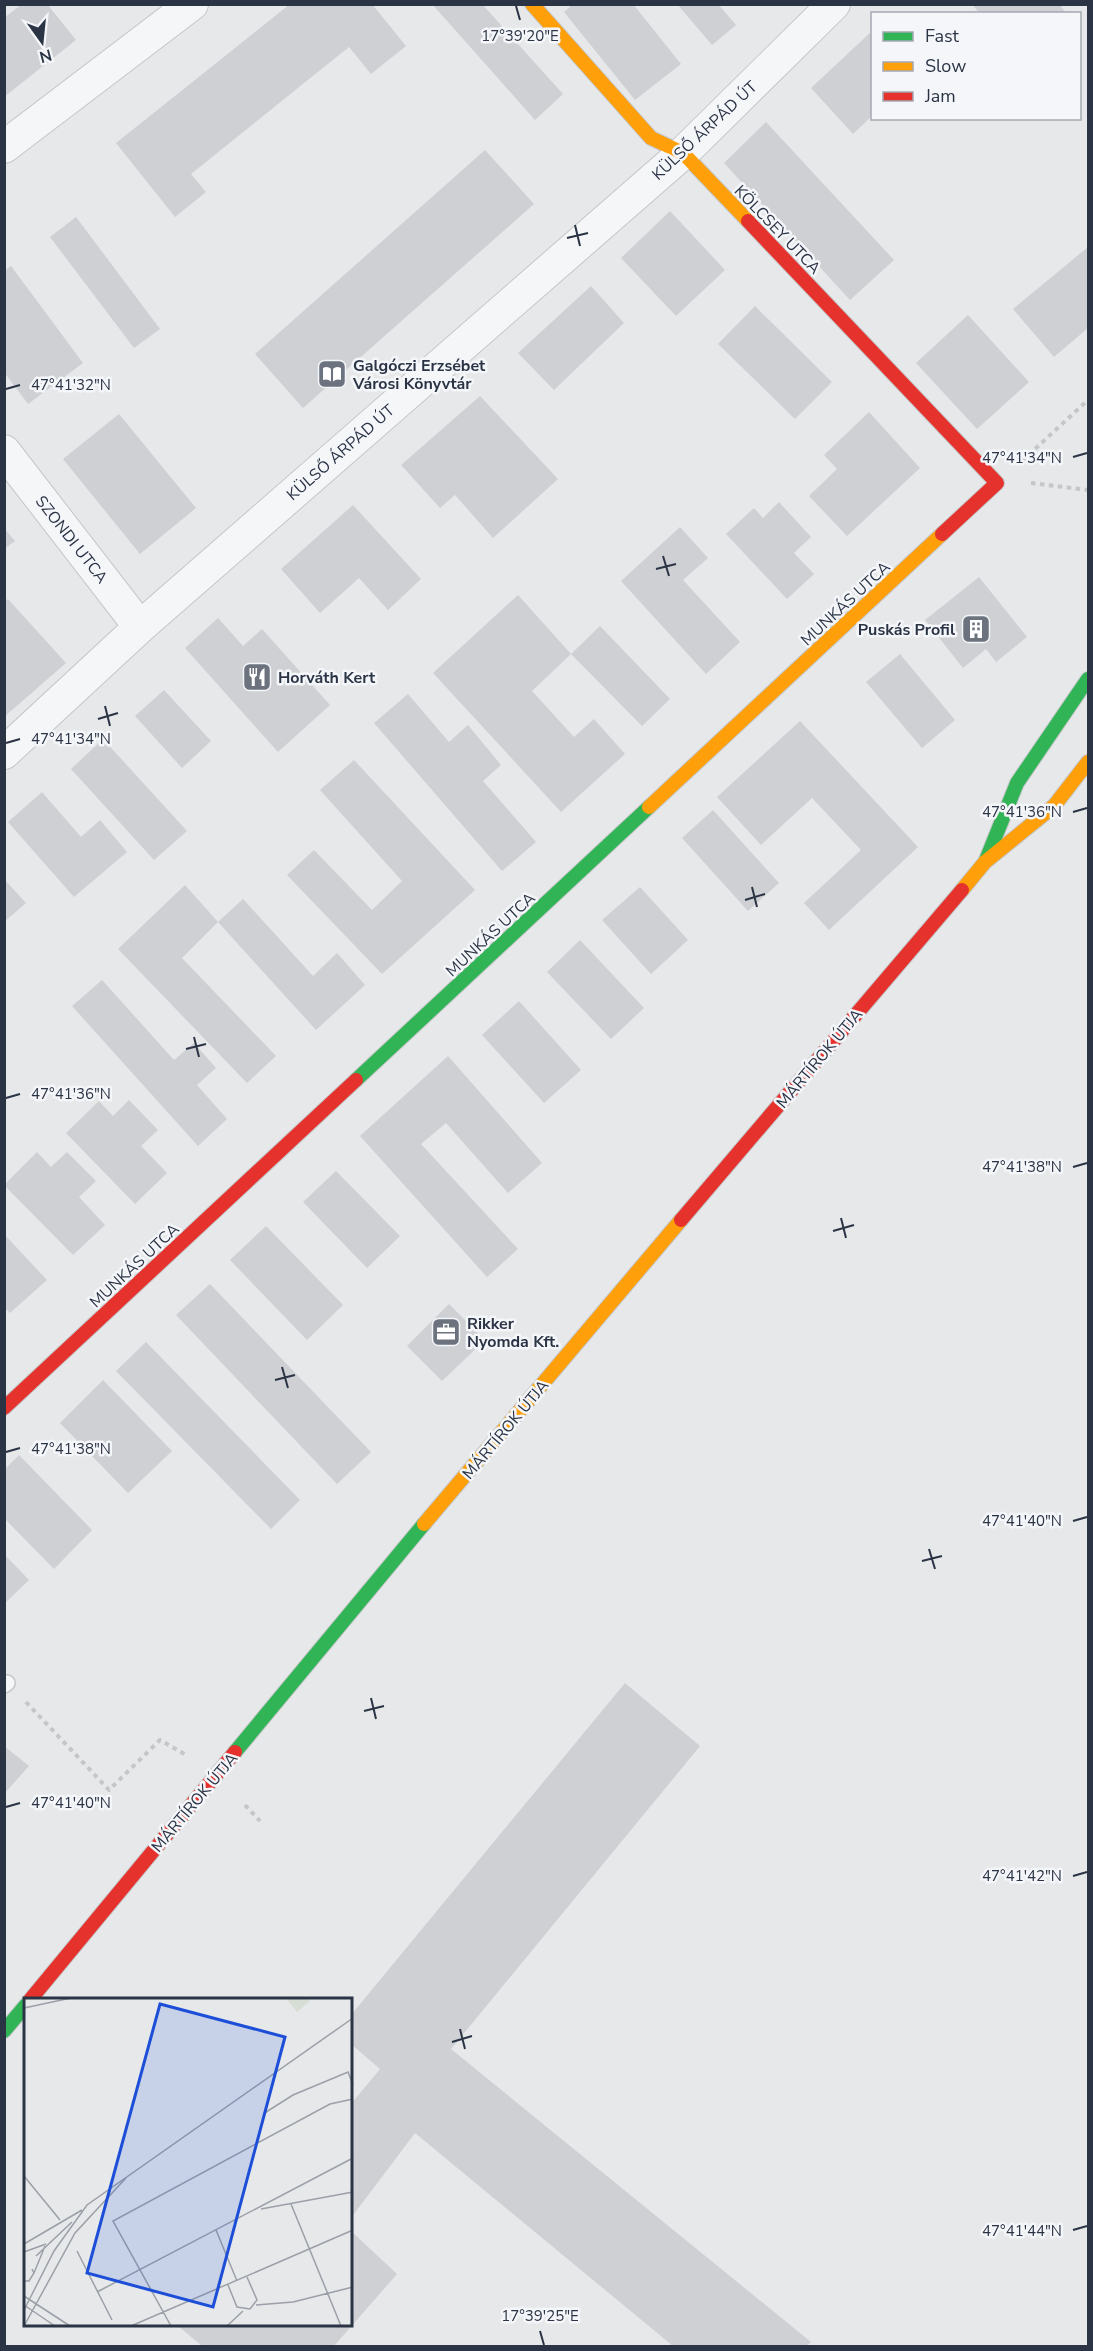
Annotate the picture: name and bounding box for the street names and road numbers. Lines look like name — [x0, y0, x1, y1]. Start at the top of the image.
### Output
street label: KÜLSŐ ÁRPÁD ÚT — [647, 76, 762, 185]
street label: KÖLCSEY UTCA — [729, 180, 826, 279]
street label: KÜLSŐ ÁRPÁD ÚT — [282, 399, 400, 506]
street label: SZONDI UTCA — [30, 491, 113, 588]
street label: MUNKÁS UTCA — [796, 556, 895, 651]
street label: MUNKÁS UTCA — [441, 887, 540, 982]
street label: MÁRTÍROK ÚTJA — [772, 1004, 868, 1113]
street label: MUNKÁS UTCA — [85, 1218, 184, 1313]
street label: MÁRTÍROK ÚTJA — [458, 1375, 554, 1484]
street label: MÁRTÍROK ÚTJA — [147, 1748, 243, 1857]

